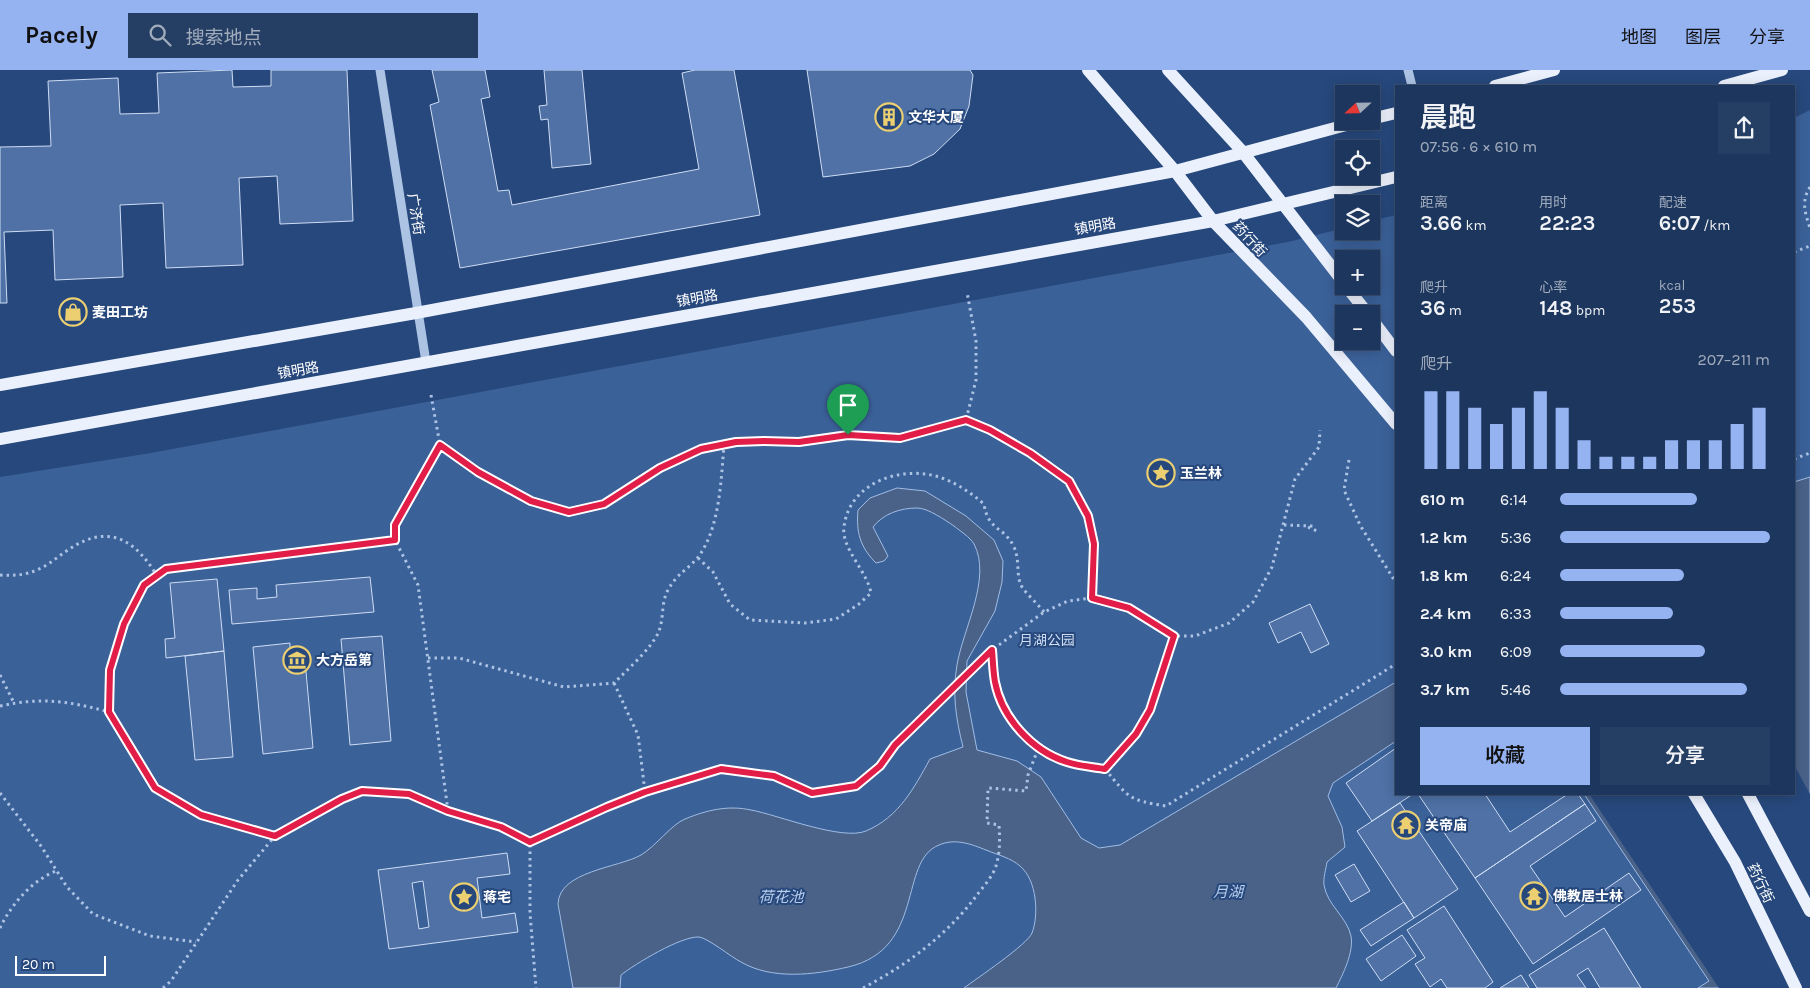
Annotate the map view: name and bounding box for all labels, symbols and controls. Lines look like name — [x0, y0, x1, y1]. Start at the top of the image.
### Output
search box — [128, 13, 478, 58]
text: Pacely — [25, 21, 98, 49]
icon: search — [146, 21, 174, 49]
text: 地图 — [1621, 26, 1657, 48]
text: 图层 — [1685, 26, 1721, 48]
text: 分享 — [1749, 26, 1785, 48]
text: 搜索地点 — [186, 27, 262, 49]
north arrow — [1335, 85, 1380, 130]
map controls — [1335, 85, 1380, 350]
text: 晨跑 — [1420, 101, 1476, 134]
building icon: 文华大厦 — [874, 102, 904, 132]
button: share — [1718, 102, 1770, 154]
place label: 文华大厦 — [908, 109, 964, 126]
text: 07:56 · 6 × 610 m — [1420, 137, 1537, 156]
button: locate — [1335, 140, 1380, 185]
street label: 广济街 — [404, 192, 427, 236]
text: 距离 — [1420, 194, 1448, 211]
text: 用时 — [1539, 194, 1567, 211]
text: 配速 — [1659, 194, 1687, 211]
button: layers — [1335, 195, 1380, 240]
text: 3.66 — [1420, 211, 1462, 235]
text: 22:23 — [1539, 211, 1595, 235]
text: 6:07 — [1659, 211, 1700, 235]
street label: 镇明路 — [1073, 214, 1117, 239]
text: km — [1462, 217, 1487, 234]
text: /km — [1700, 217, 1730, 234]
street label: 药行街 — [1229, 218, 1270, 260]
button: + — [1335, 250, 1380, 295]
text: kcal — [1659, 277, 1685, 294]
text: 爬升 — [1420, 279, 1448, 296]
text: 心率 — [1539, 279, 1567, 296]
street label: 镇明路 — [675, 286, 719, 311]
text: 253 — [1659, 294, 1696, 318]
text: 36 — [1420, 296, 1445, 320]
text: 148 — [1539, 296, 1572, 320]
shop icon: 麦田工坊 — [58, 297, 88, 327]
text: m — [1445, 302, 1462, 319]
text: bpm — [1572, 302, 1605, 319]
place label: 麦田工坊 — [92, 304, 148, 321]
button: − — [1335, 305, 1380, 350]
text: 207–211 m — [1698, 350, 1770, 369]
text: 爬升 — [1420, 354, 1452, 373]
street label: 镇明路 — [276, 358, 320, 383]
pin — [827, 384, 869, 435]
icon: arrive — [834, 391, 862, 419]
place icon: 玉兰林 — [1146, 458, 1176, 488]
place label: 玉兰林 — [1180, 465, 1222, 482]
text: 610 m — [1420, 490, 1465, 509]
text: 6:14 — [1500, 490, 1527, 509]
text: 1.2 km — [1420, 528, 1468, 547]
text: 5:36 — [1500, 528, 1531, 547]
text: 1.8 km — [1420, 566, 1468, 585]
text: 6:24 — [1500, 566, 1531, 585]
text: 2.4 km — [1420, 604, 1471, 623]
text: 6:33 — [1500, 604, 1532, 623]
park label: 月湖公园 — [1019, 632, 1075, 649]
text: 3.0 km — [1420, 642, 1472, 661]
text: 6:09 — [1500, 642, 1532, 661]
museum icon: 大方岳第 — [282, 645, 312, 675]
place label: 大方岳第 — [316, 652, 372, 669]
text: 3.7 km — [1420, 680, 1470, 699]
text: 5:46 — [1500, 680, 1531, 699]
button: 收藏 — [1420, 727, 1590, 785]
button: 分享 — [1600, 727, 1770, 785]
temple icon: 关帝庙 — [1391, 810, 1421, 840]
place label: 关帝庙 — [1425, 817, 1467, 834]
street label: 药行街 — [1744, 861, 1777, 906]
temple icon: 佛教居士林 — [1519, 881, 1549, 911]
place icon: 蒋宅 — [449, 882, 479, 912]
water label: 月湖 — [1213, 883, 1245, 901]
water label: 荷花池 — [758, 888, 805, 906]
place label: 佛教居士林 — [1553, 888, 1623, 905]
place label: 蒋宅 — [483, 889, 511, 906]
scale bar — [15, 953, 106, 976]
text: 20 m — [22, 956, 55, 973]

